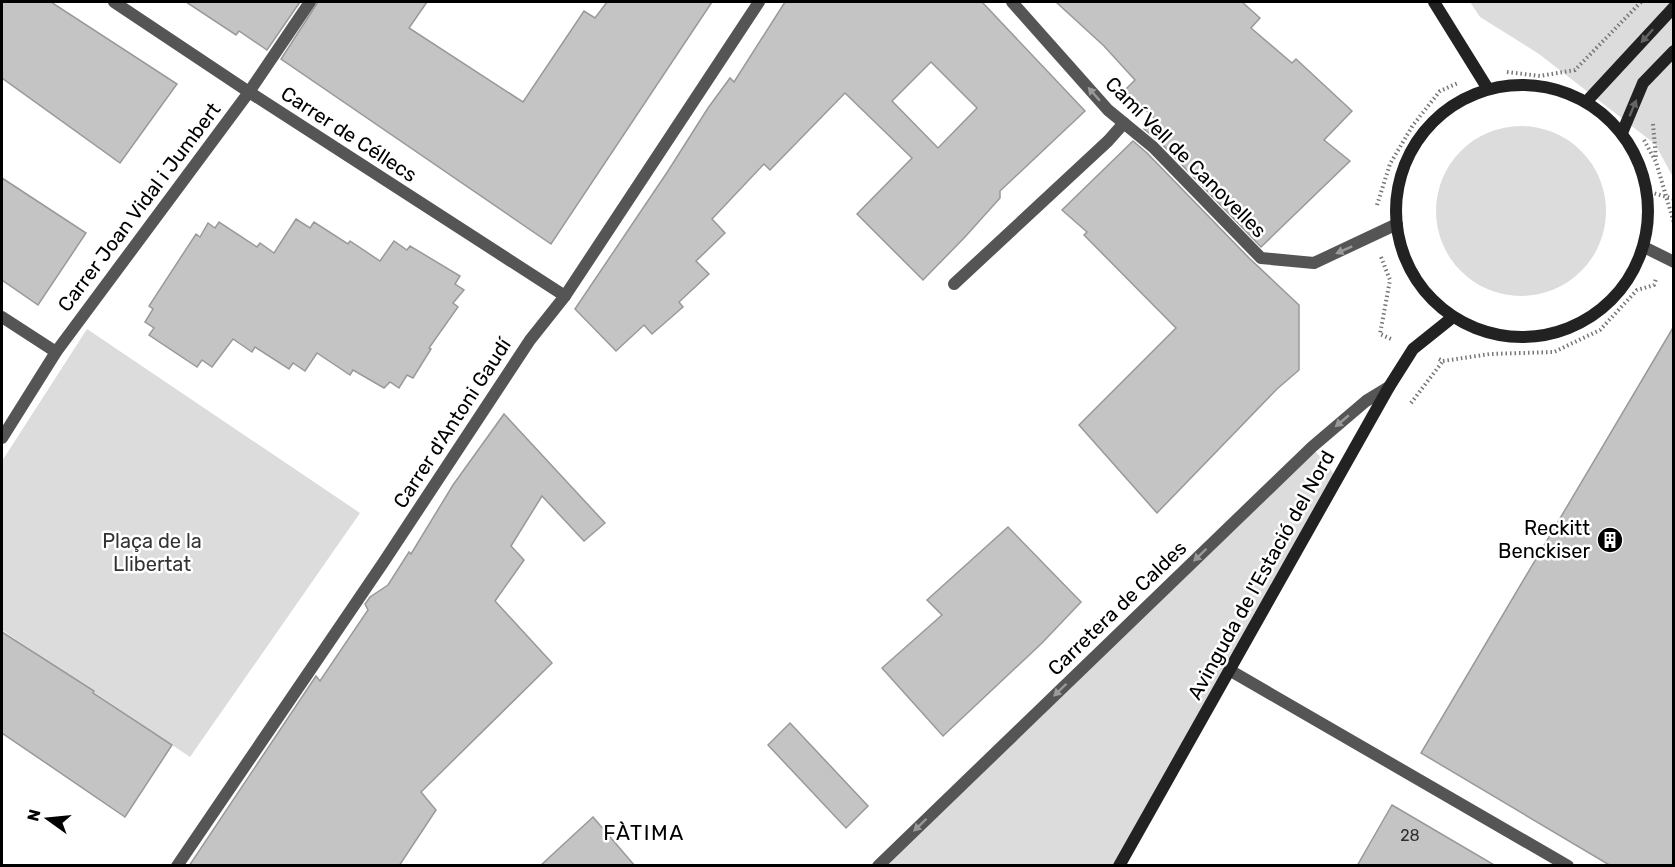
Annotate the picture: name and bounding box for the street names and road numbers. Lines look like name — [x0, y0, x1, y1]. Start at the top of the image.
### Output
street label: Camí Vell de Canovelles — [1100, 71, 1272, 243]
street label: Carrer de Céllecs — [277, 81, 421, 187]
street label: Carrer Joan Vidal i Jumbert — [53, 98, 226, 316]
street label: Carrer d'Antoni Gaudí — [388, 333, 516, 512]
street label: Avinguda de l'Estació del Nord — [1182, 446, 1340, 704]
street label: Carretera de Caldes — [1043, 536, 1191, 680]

